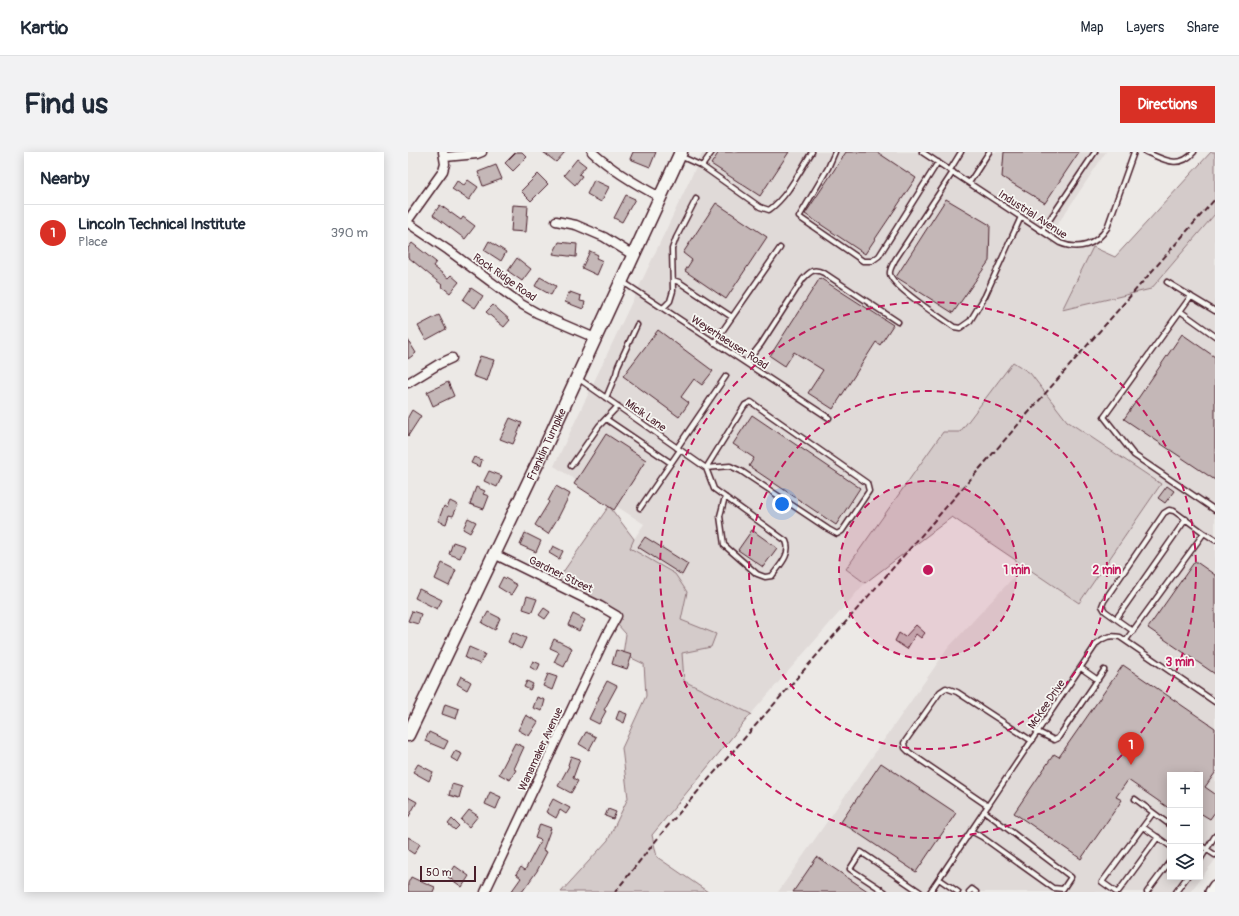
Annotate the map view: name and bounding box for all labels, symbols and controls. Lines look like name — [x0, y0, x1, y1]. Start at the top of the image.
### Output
text: Kartio — [20, 16, 68, 40]
text: Map — [1081, 19, 1104, 36]
text: Layers — [1126, 19, 1164, 36]
text: Share — [1186, 19, 1219, 36]
button: Directions — [1120, 86, 1215, 123]
text: Find us — [24, 87, 108, 122]
text: Nearby — [40, 168, 89, 189]
street label: Industrial Avenue — [996, 187, 1070, 242]
text: Lincoln Technical Institute — [78, 215, 245, 234]
text: 1 — [50, 225, 56, 241]
text: 390 m — [331, 225, 368, 241]
text: Place — [78, 234, 107, 250]
street label: Rock Ridge Road — [470, 251, 539, 304]
street label: Weyerhaeuser Road — [689, 313, 771, 372]
street label: Micik Lane — [623, 397, 669, 435]
street label: Franklin Turnpike — [524, 406, 569, 483]
your location — [772, 494, 792, 514]
street label: Gardner Street — [527, 553, 595, 596]
centre of rings — [921, 563, 935, 577]
text: 1 min — [1004, 563, 1031, 578]
text: 2 min — [1093, 563, 1122, 578]
text: 3 min — [1166, 655, 1195, 670]
street label: McKee Drive — [1025, 677, 1068, 731]
street label: Wanamaker Avenue — [515, 705, 566, 793]
pin: 1 — [1118, 732, 1144, 765]
map controls — [1167, 772, 1203, 880]
button: + — [1167, 772, 1203, 808]
button: − — [1167, 808, 1203, 844]
button: layers — [1167, 844, 1203, 880]
scale bar — [420, 864, 476, 883]
text: 50 m — [426, 866, 452, 879]

